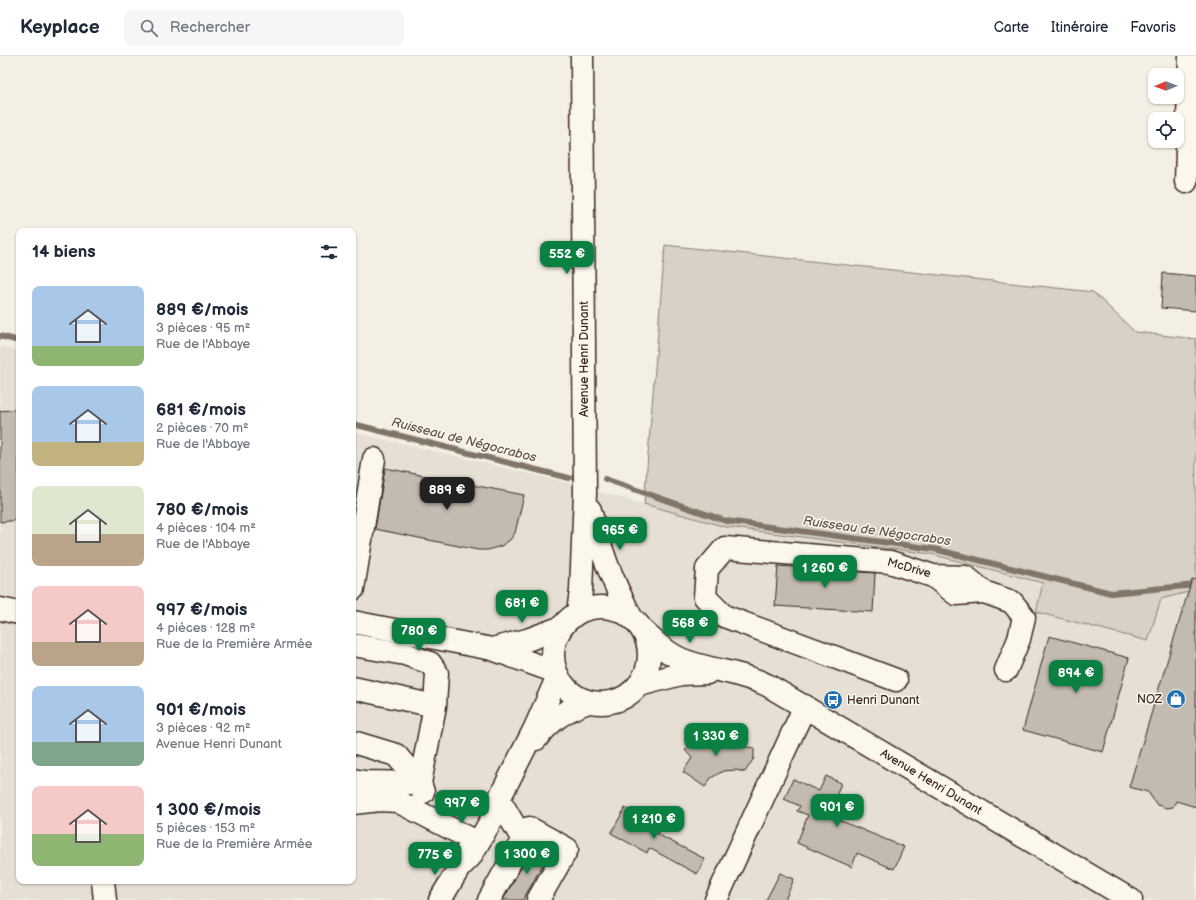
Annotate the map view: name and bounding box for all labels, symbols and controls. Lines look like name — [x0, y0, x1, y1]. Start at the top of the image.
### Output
search box — [124, 10, 404, 46]
text: Keyplace — [20, 16, 100, 39]
icon: search — [138, 17, 160, 39]
text: Rechercher — [170, 18, 250, 37]
text: Carte — [994, 19, 1029, 36]
text: Itinéraire — [1051, 19, 1108, 36]
text: Favoris — [1130, 19, 1176, 36]
north arrow — [1148, 68, 1184, 104]
map controls — [1148, 68, 1184, 148]
button: locate — [1148, 112, 1184, 148]
icon: filters — [318, 241, 340, 263]
pin: 552 € — [539, 241, 595, 275]
text: 14 biens — [32, 242, 96, 262]
text: 552 € — [549, 246, 585, 262]
text: 889 €/mois — [156, 300, 248, 320]
street label: Avenue Henri Dunant — [577, 301, 592, 417]
icon: home — [64, 302, 112, 350]
text: 3 pièces · 95 m² — [156, 320, 250, 336]
text: Rue de l'Abbaye — [156, 336, 250, 352]
text: 681 €/mois — [156, 400, 246, 420]
icon: home — [64, 402, 112, 450]
water label: Ruisseau de Négocrabos — [390, 414, 539, 466]
text: 2 pièces · 70 m² — [156, 420, 249, 436]
text: Rue de l'Abbaye — [156, 436, 250, 452]
pin: 889 € — [419, 477, 475, 511]
text: 889 € — [429, 482, 465, 498]
text: 780 €/mois — [156, 500, 248, 520]
icon: home — [64, 502, 112, 550]
water label: Ruisseau de Négocrabos — [802, 513, 952, 549]
pin: 965 € — [592, 517, 648, 551]
text: 4 pièces · 104 m² — [156, 520, 256, 536]
text: 965 € — [602, 522, 638, 538]
text: Rue de l'Abbaye — [156, 536, 250, 552]
pin: 1 260 € — [788, 555, 862, 589]
street label: McDrive — [885, 555, 933, 581]
text: 1 260 € — [802, 560, 848, 576]
pin: 681 € — [494, 590, 550, 624]
text: 681 € — [505, 595, 539, 611]
text: 997 €/mois — [156, 600, 247, 620]
icon: home — [64, 602, 112, 650]
pin: 568 € — [662, 610, 718, 644]
text: 568 € — [672, 615, 708, 631]
pin: 780 € — [391, 618, 447, 652]
text: 4 pièces · 128 m² — [156, 620, 256, 636]
text: 780 € — [401, 623, 437, 639]
text: Rue de la Première Armée — [156, 636, 313, 652]
pin: 894 € — [1048, 660, 1104, 694]
text: 894 € — [1058, 665, 1094, 681]
shop icon: NOZ — [1165, 688, 1187, 710]
bus stop icon: Henri Dunant — [822, 689, 844, 711]
place label: NOZ — [1137, 692, 1163, 707]
place label: Henri Dunant — [847, 693, 920, 708]
text: 901 €/mois — [156, 700, 246, 720]
icon: home — [64, 702, 112, 750]
text: 3 pièces · 92 m² — [156, 720, 251, 736]
pin: 1 330 € — [679, 723, 753, 757]
text: 1 330 € — [693, 728, 739, 744]
text: Avenue Henri Dunant — [156, 736, 282, 752]
street label: Avenue Henri Dunant — [877, 746, 985, 818]
pin: 997 € — [434, 790, 490, 824]
pin: 901 € — [809, 794, 865, 828]
text: 997 € — [444, 795, 480, 811]
text: 901 € — [820, 799, 854, 815]
text: 1 300 €/mois — [156, 800, 261, 820]
icon: home — [64, 802, 112, 850]
pin: 1 210 € — [617, 806, 691, 840]
text: 1 210 € — [632, 811, 676, 827]
text: 5 pièces · 153 m² — [156, 820, 255, 836]
text: Rue de la Première Armée — [156, 836, 313, 852]
pin: 1 300 € — [490, 841, 564, 875]
pin: 775 € — [407, 842, 463, 876]
text: 1 300 € — [504, 846, 550, 862]
text: 775 € — [417, 847, 453, 863]

